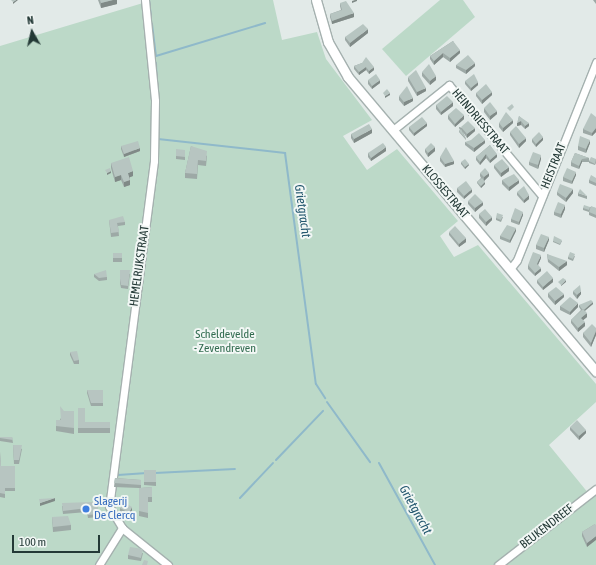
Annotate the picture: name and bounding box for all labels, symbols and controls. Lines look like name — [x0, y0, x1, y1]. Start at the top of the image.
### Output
north arrow — [12, 12, 52, 52]
text: N — [26, 14, 34, 27]
street label: HEINDRIESSTRAAT — [448, 86, 512, 158]
street label: HEISTRAAT — [538, 141, 570, 191]
street label: KLOSSESTRAAT — [418, 162, 472, 222]
water label: Grietgracht — [291, 183, 313, 239]
street label: HEMELRIJKSTRAAT — [127, 225, 153, 307]
park label: Scheldevelde - Zevendreven — [194, 328, 256, 356]
water label: Grietgracht — [395, 483, 435, 537]
place label: Slagerij De Clercq — [94, 495, 135, 523]
street label: BEUKENDREEF — [517, 502, 577, 552]
marker: Slagerij De Clercq — [81, 504, 91, 514]
scale bar — [14, 527, 102, 553]
text: 100 m — [19, 535, 46, 549]

